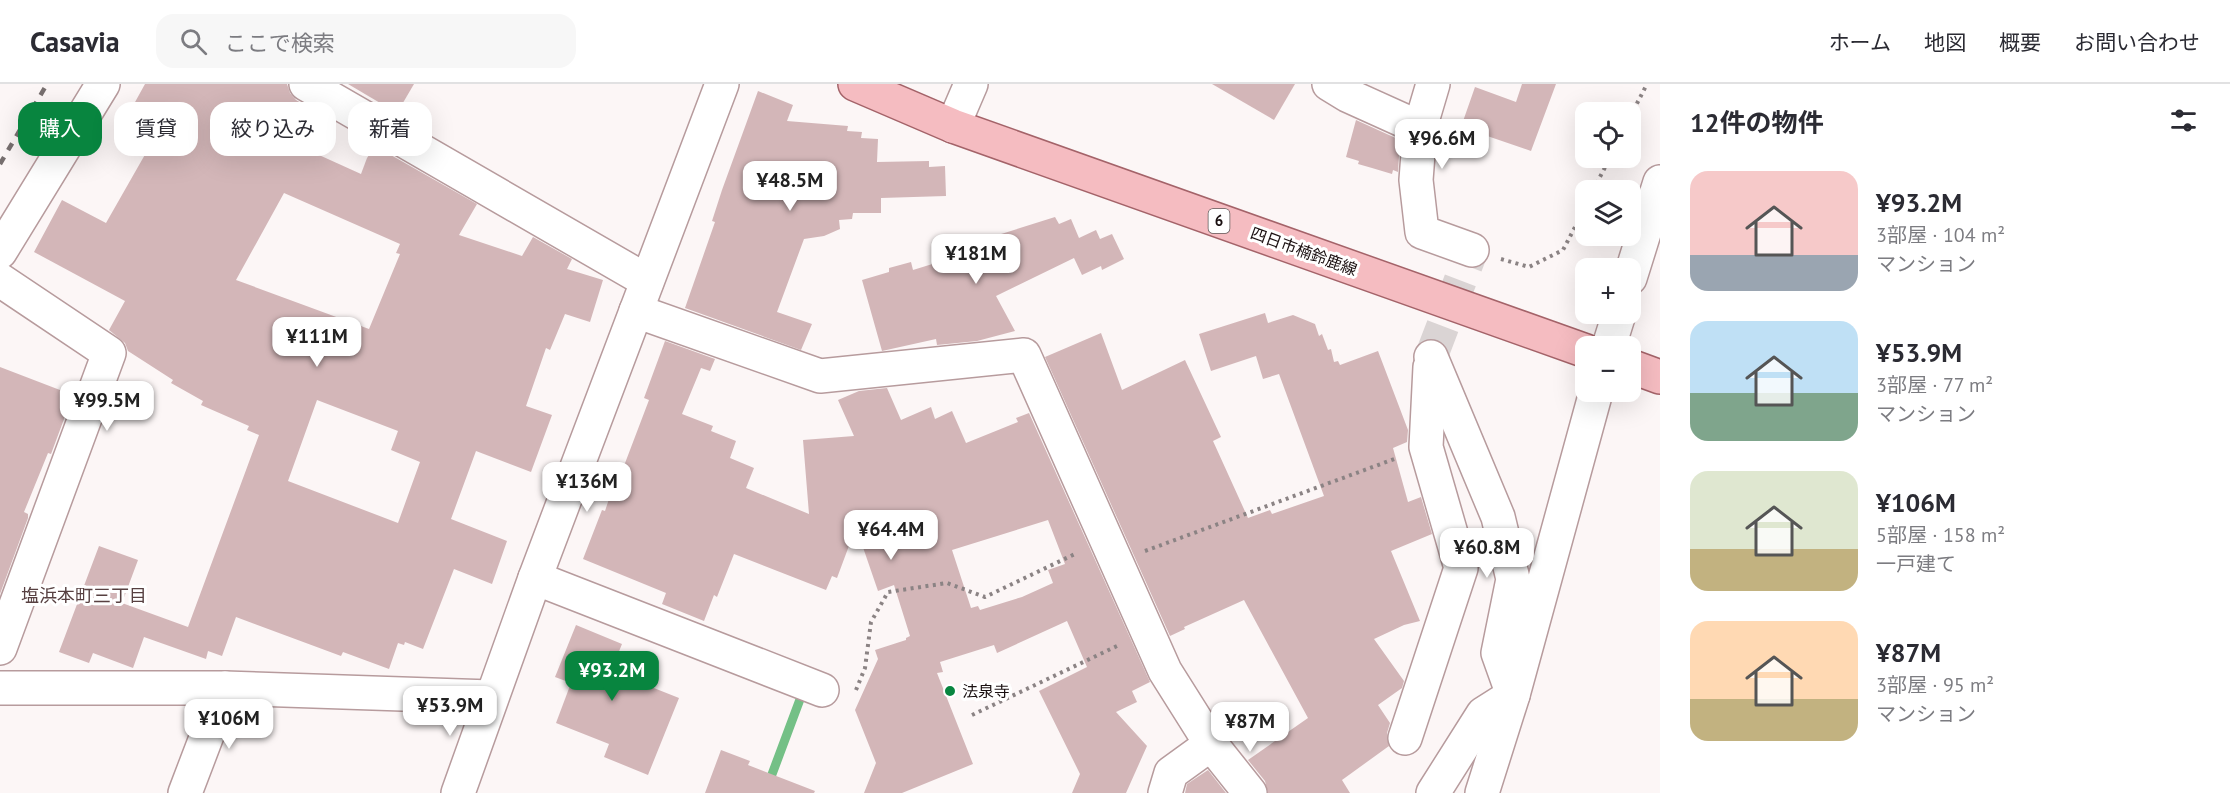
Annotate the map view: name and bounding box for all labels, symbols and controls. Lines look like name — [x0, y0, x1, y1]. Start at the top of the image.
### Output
search box — [156, 14, 576, 68]
text: Casavia — [30, 23, 120, 60]
icon: search — [177, 25, 210, 58]
text: ここで検索 — [225, 29, 335, 57]
text: ホーム — [1829, 29, 1891, 56]
text: 地図 — [1924, 29, 1966, 56]
text: 概要 — [1999, 29, 2041, 56]
text: お問い合わせ — [2074, 29, 2200, 56]
chip: 購入 — [18, 102, 102, 156]
chip: 賃貸 — [114, 102, 198, 156]
chip: 絞り込み — [210, 102, 336, 156]
chip: 新着 — [348, 102, 432, 156]
map controls — [1575, 102, 1641, 402]
button: locate — [1575, 102, 1641, 168]
icon: filters — [2167, 104, 2200, 137]
text: 12件の物件 — [1690, 106, 1823, 139]
pin: ¥96.6M — [1393, 119, 1491, 170]
text: ¥96.6M — [1409, 125, 1475, 151]
pin: ¥48.5M — [741, 161, 839, 212]
text: ¥48.5M — [757, 167, 823, 193]
button: layers — [1575, 180, 1641, 246]
text: ¥93.2M — [1876, 186, 1962, 219]
icon: home — [1738, 195, 1810, 267]
road number: 6 — [1208, 209, 1230, 233]
street label: 四日市楠鈴鹿線 — [1248, 222, 1360, 280]
text: 3部屋 · 104 m² — [1876, 222, 2005, 248]
pin: ¥181M — [934, 234, 1018, 285]
text: ¥181M — [945, 240, 1007, 266]
text: マンション — [1876, 251, 1976, 277]
button: + — [1575, 258, 1641, 324]
pin: ¥111M — [275, 317, 359, 368]
text: ¥111M — [286, 323, 348, 349]
button: − — [1575, 336, 1641, 402]
text: ¥53.9M — [1876, 336, 1962, 369]
icon: home — [1738, 345, 1810, 417]
text: 3部屋 · 77 m² — [1876, 372, 1993, 398]
pin: ¥99.5M — [58, 381, 156, 432]
text: ¥99.5M — [74, 387, 140, 413]
text: マンション — [1876, 401, 1976, 427]
pin: ¥136M — [545, 462, 629, 513]
text: ¥136M — [556, 468, 618, 494]
text: ¥106M — [1876, 486, 1956, 519]
icon: home — [1738, 495, 1810, 567]
pin: ¥64.4M — [842, 510, 940, 561]
text: ¥64.4M — [858, 516, 924, 542]
text: 5部屋 · 158 m² — [1876, 522, 2005, 548]
pin: ¥60.8M — [1438, 528, 1536, 579]
text: ¥60.8M — [1454, 534, 1520, 560]
text: 一戸建て — [1876, 551, 1956, 577]
district label: 塩浜本町三丁目 — [21, 584, 147, 607]
text: ¥87M — [1876, 636, 1941, 669]
icon: home — [1738, 645, 1810, 717]
pin: ¥93.2M — [563, 651, 661, 702]
text: ¥93.2M — [579, 657, 645, 683]
text: 3部屋 · 95 m² — [1876, 672, 1994, 698]
place label: 法泉寺 — [962, 681, 1010, 701]
marker: 法泉寺 — [943, 684, 957, 698]
pin: ¥53.9M — [401, 686, 499, 737]
text: ¥53.9M — [417, 692, 483, 718]
pin: ¥106M — [187, 699, 271, 750]
text: マンション — [1876, 701, 1976, 727]
pin: ¥87M — [1214, 702, 1286, 753]
text: ¥106M — [198, 705, 260, 731]
text: ¥87M — [1225, 708, 1275, 734]

